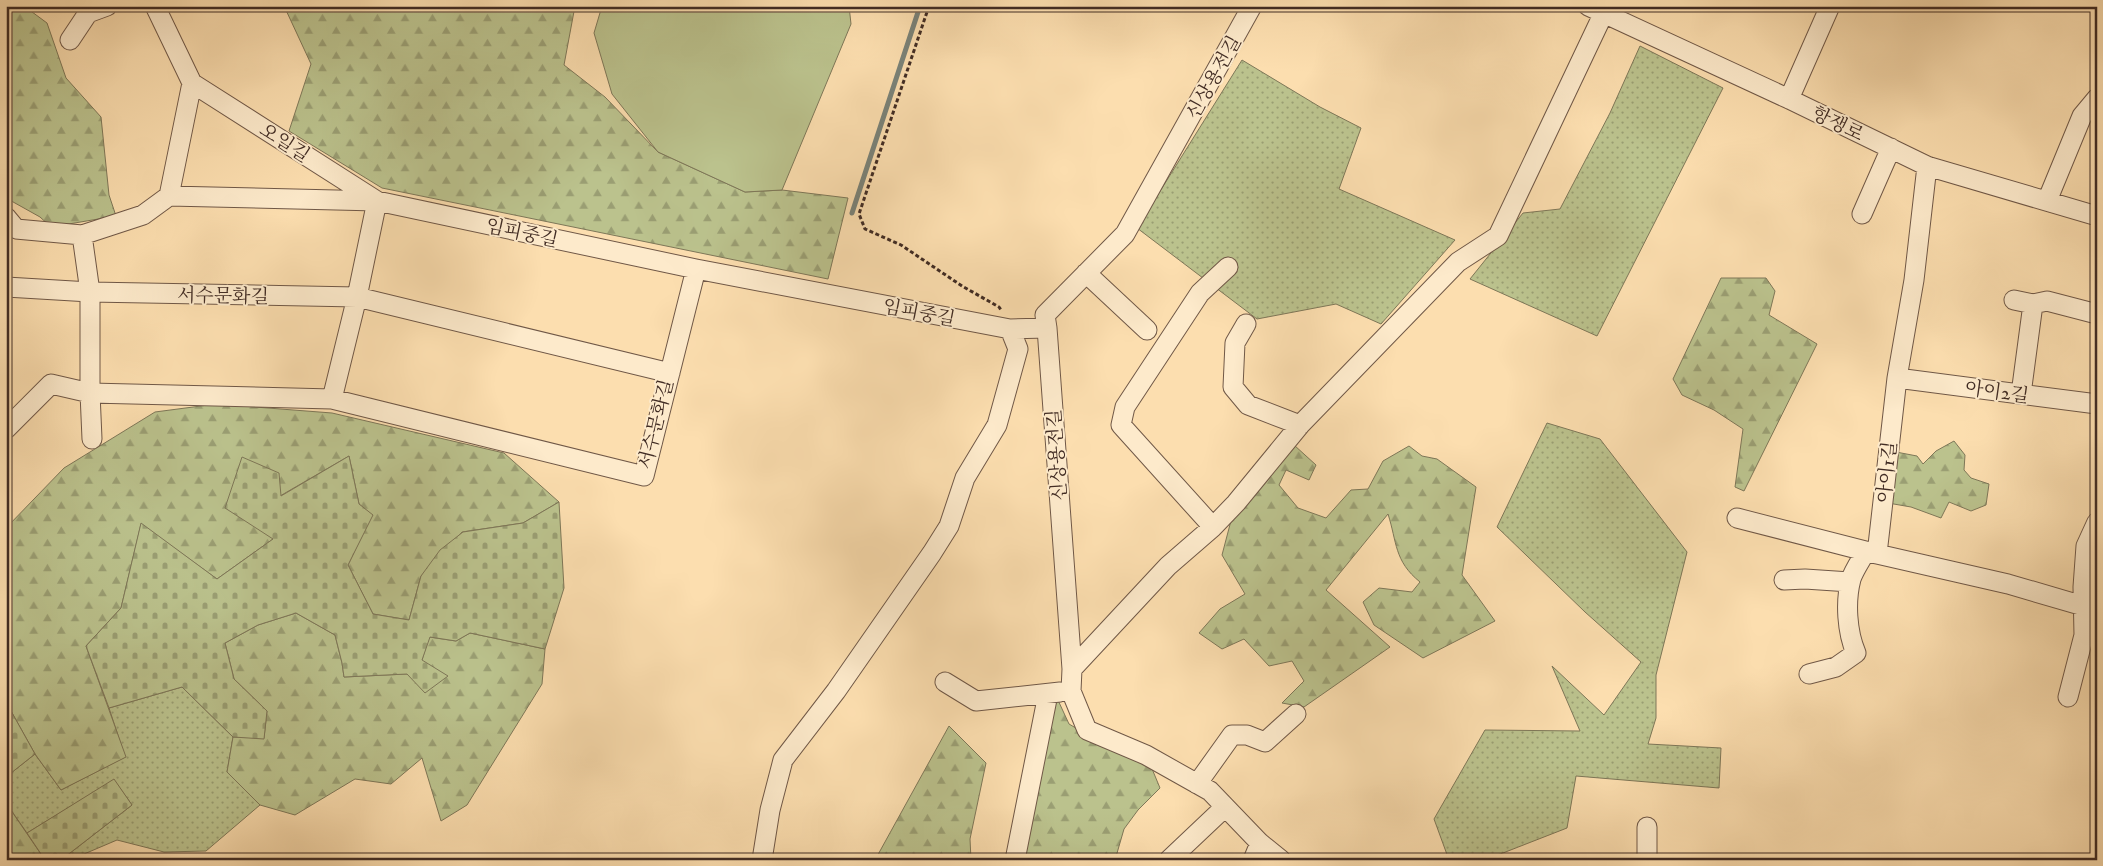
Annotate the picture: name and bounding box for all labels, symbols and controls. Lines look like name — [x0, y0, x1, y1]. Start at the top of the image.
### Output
street label: 신상용전길 — [1182, 32, 1247, 123]
street label: 항쟁로 — [1808, 102, 1867, 147]
street label: 오일길 — [255, 119, 314, 168]
street label: 임피중길 — [483, 215, 560, 252]
street label: 서수문화길 — [177, 284, 269, 309]
street label: 임피중길 — [880, 295, 957, 332]
street label: 서수문화길 — [634, 377, 679, 472]
street label: 아이2길 — [1963, 377, 2030, 408]
street label: 신상용전길 — [1043, 408, 1072, 501]
street label: 아이1길 — [1873, 440, 1902, 504]

